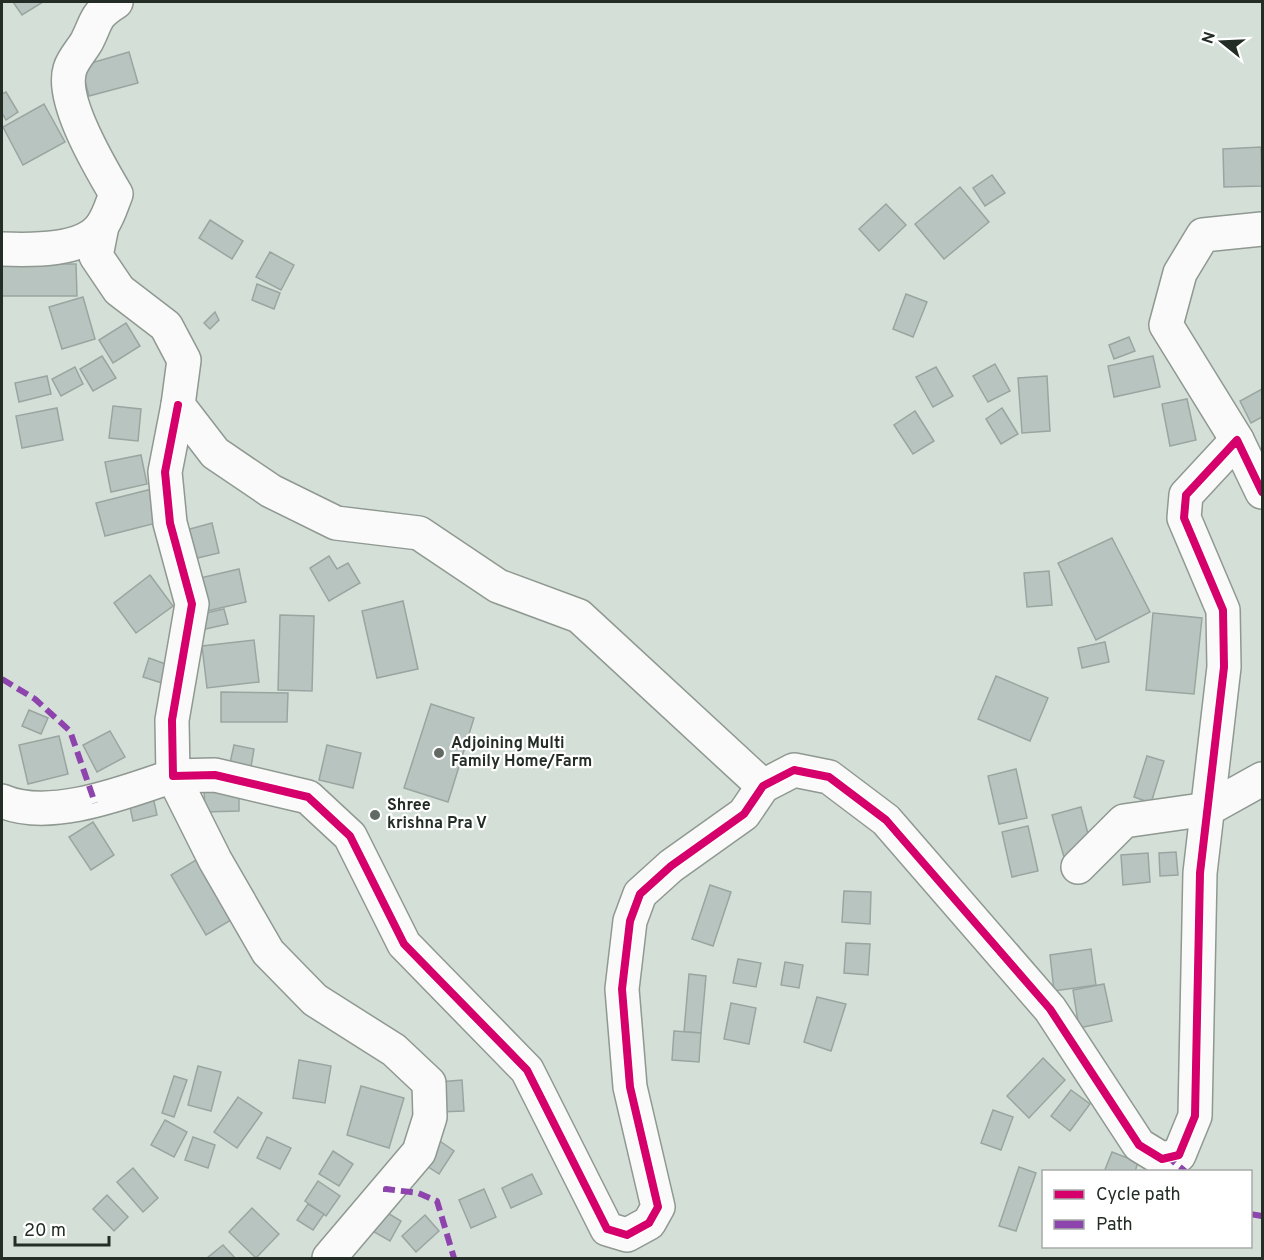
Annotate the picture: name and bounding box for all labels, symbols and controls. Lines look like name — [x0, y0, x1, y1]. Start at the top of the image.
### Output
north arrow — [1192, 12, 1252, 72]
text: N — [1198, 29, 1221, 47]
place label: Adjoining Multi Family Home/Farm — [451, 734, 592, 772]
marker: Adjoining Multi Family Home/Farm — [432, 746, 446, 760]
place label: Shree krishna Pra V — [387, 796, 487, 834]
marker: Shree krishna Pra V — [368, 808, 382, 822]
legend — [1042, 1170, 1252, 1248]
text: Cycle path — [1096, 1184, 1181, 1207]
scale bar — [15, 1209, 110, 1247]
text: Path — [1096, 1214, 1133, 1237]
text: 20 m — [24, 1220, 66, 1243]

